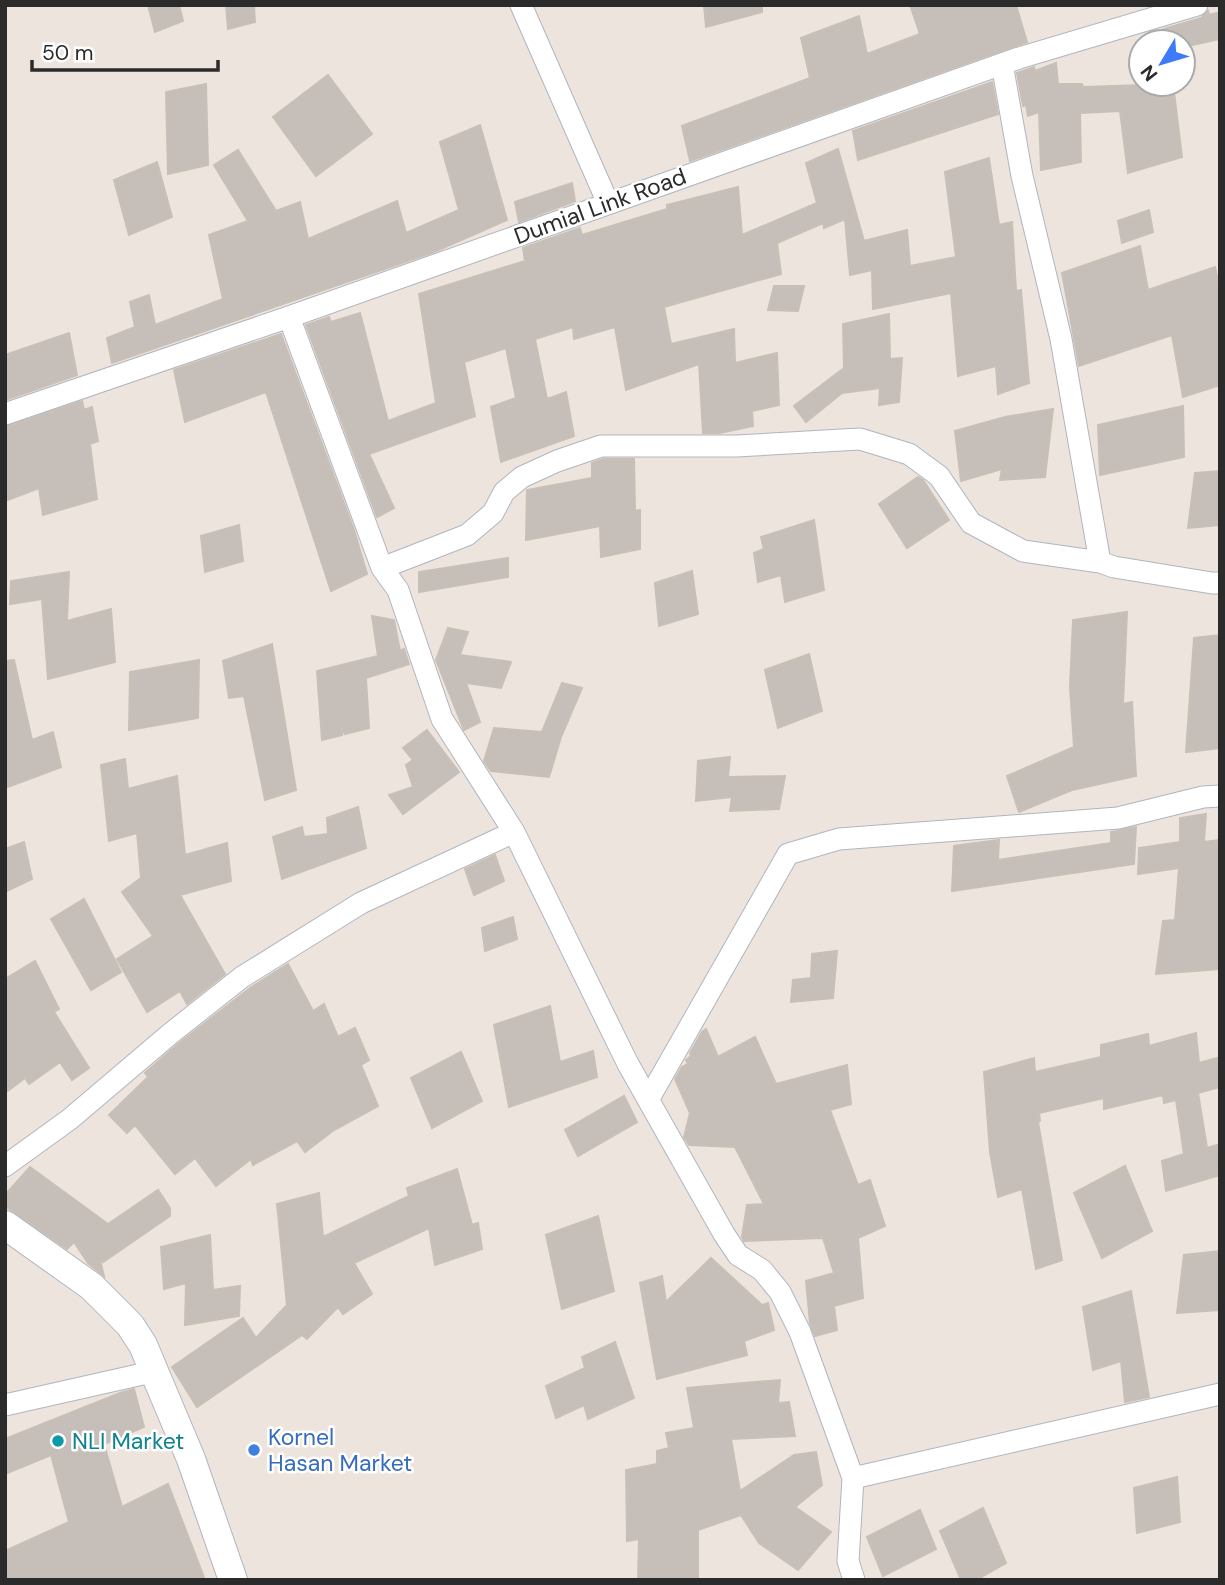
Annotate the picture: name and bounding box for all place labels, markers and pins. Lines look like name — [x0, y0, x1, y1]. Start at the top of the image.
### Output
place label: Kornel Hasan Market — [268, 1422, 412, 1478]
place label: NLI Market — [72, 1426, 184, 1456]
marker: NLI Market — [50, 1433, 66, 1449]
marker: Kornel Hasan Market — [246, 1442, 262, 1458]

